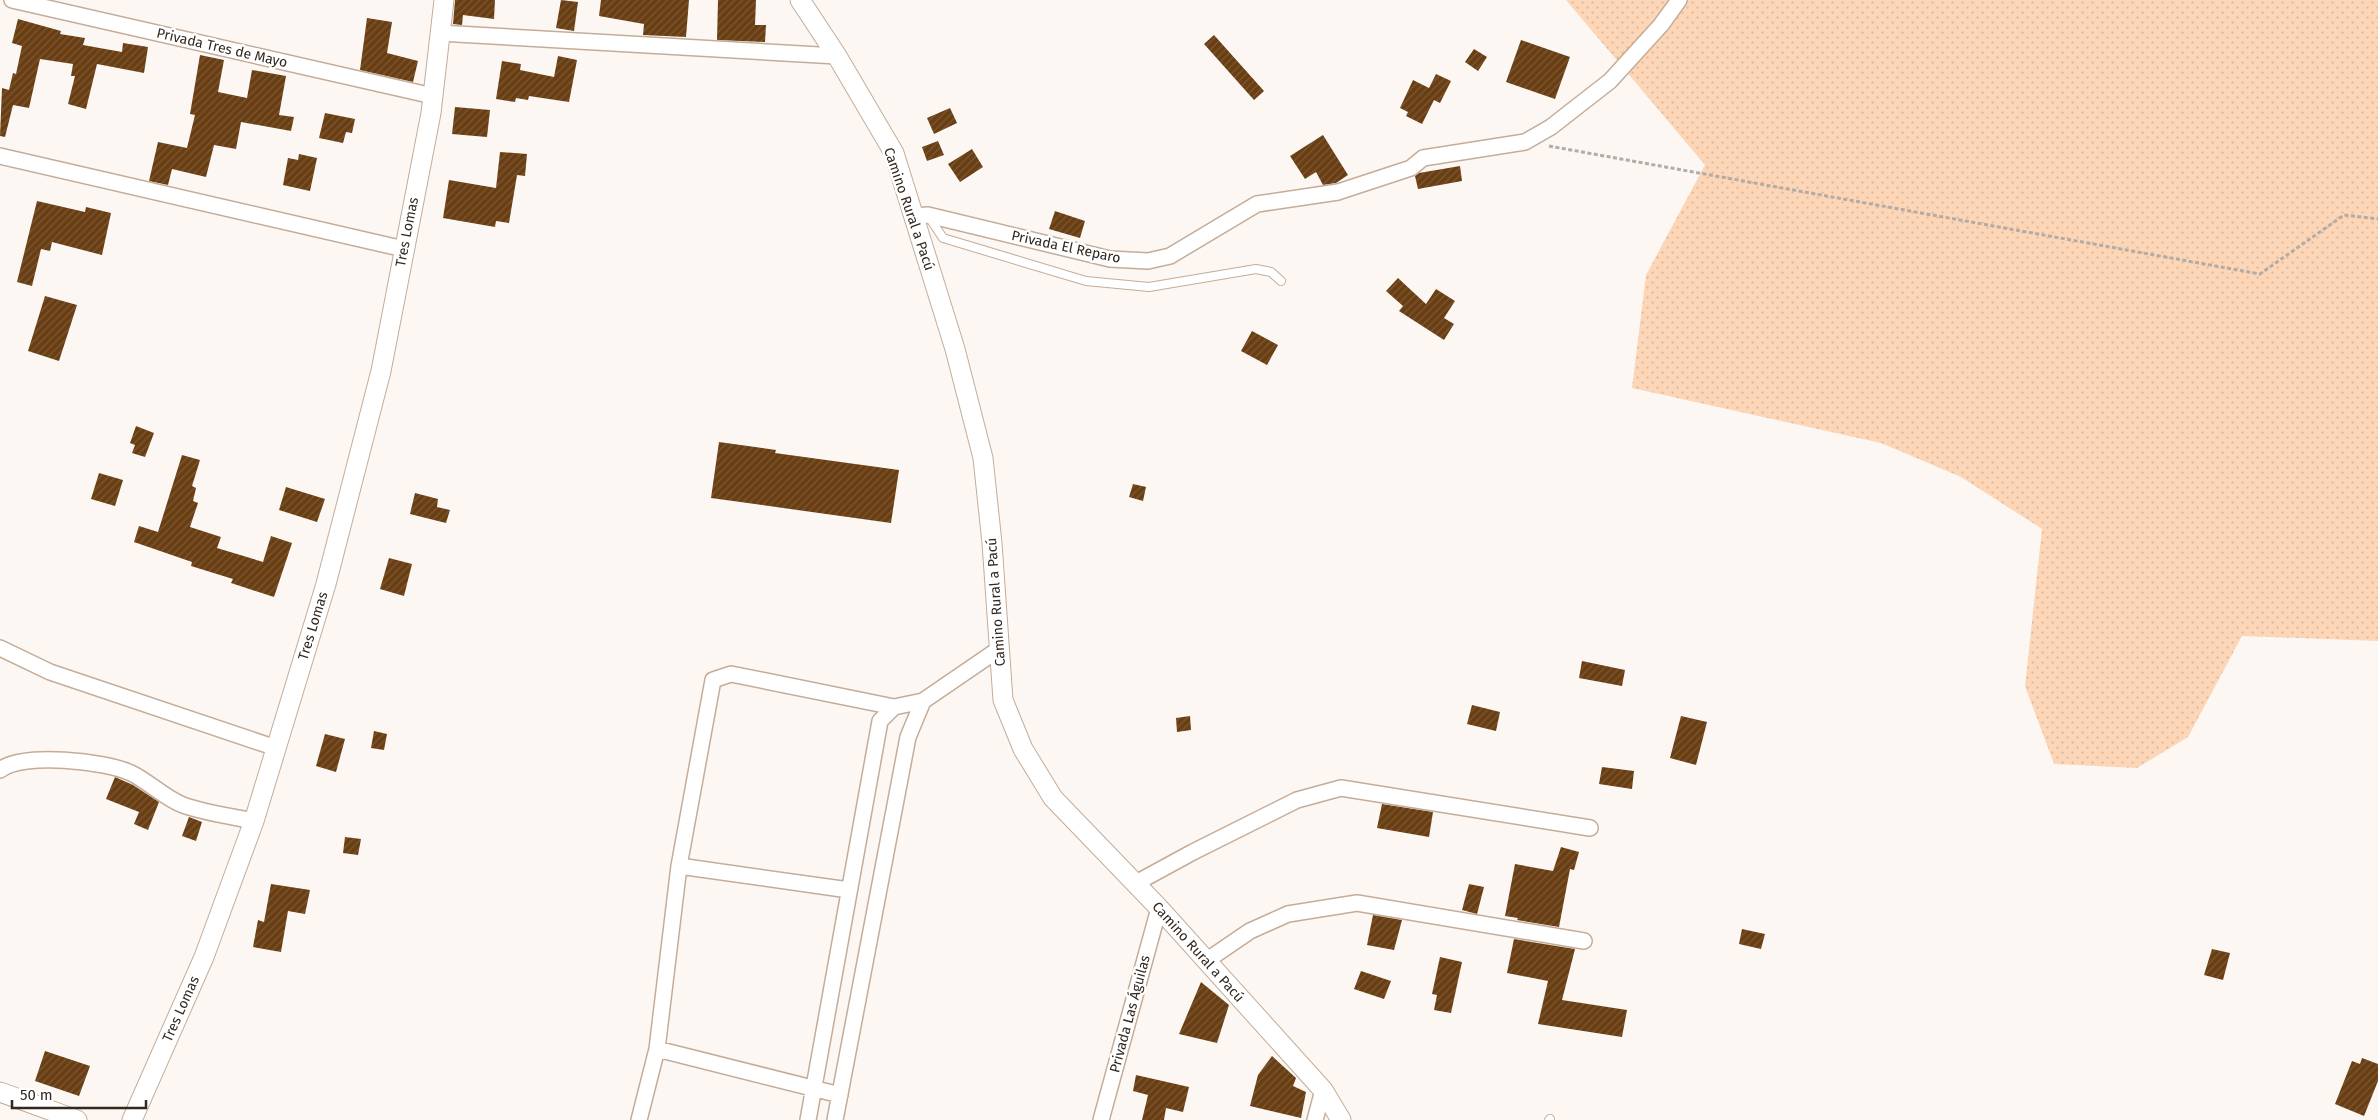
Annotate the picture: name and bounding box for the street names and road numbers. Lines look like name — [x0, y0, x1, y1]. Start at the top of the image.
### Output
street label: Privada Tres de Mayo — [155, 25, 289, 71]
street label: Camino Rural a Pacú — [880, 145, 938, 273]
street label: Tres Lomas — [392, 195, 422, 268]
street label: Privada El Reparo — [1010, 227, 1122, 267]
street label: Camino Rural a Pacú — [983, 537, 1009, 667]
street label: Tres Lomas — [295, 589, 332, 662]
street label: Camino Rural a Pacú — [1148, 898, 1248, 1006]
street label: Privada Las Águilas — [1105, 953, 1154, 1075]
street label: Tres Lomas — [159, 973, 203, 1045]

